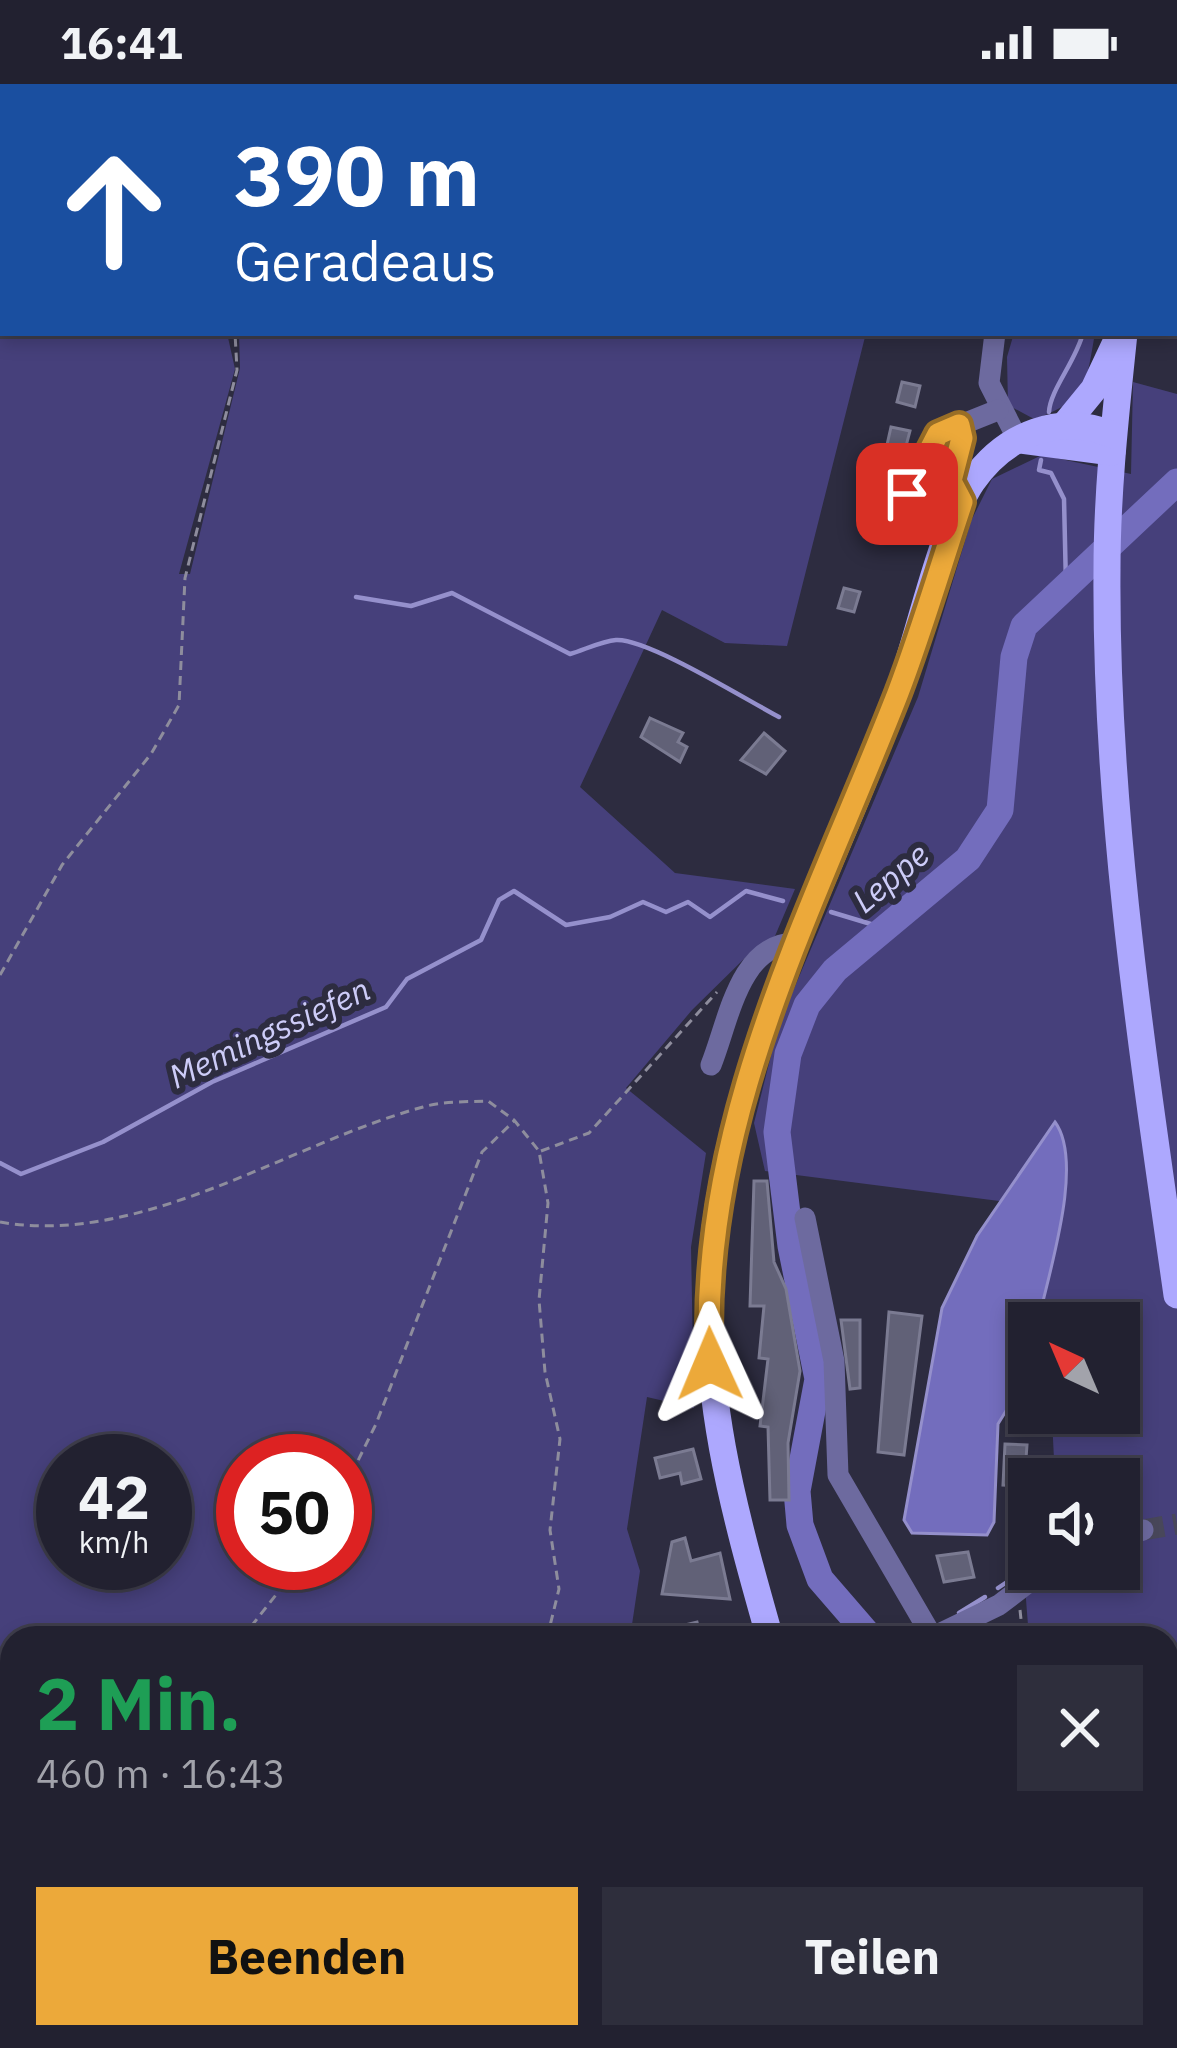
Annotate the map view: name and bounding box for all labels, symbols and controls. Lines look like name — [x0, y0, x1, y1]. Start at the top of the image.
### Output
text: 16:41 — [60, 13, 183, 71]
text: 390 m — [234, 120, 480, 229]
icon: ahead — [36, 132, 192, 288]
text: Geradeaus — [234, 226, 496, 296]
pin — [856, 443, 958, 545]
icon: arrive — [874, 461, 940, 527]
water label: Leppe — [843, 833, 937, 921]
water label: Memingssiefen — [162, 967, 376, 1097]
position arrow — [647, 1301, 773, 1427]
north arrow — [1008, 1302, 1140, 1434]
map controls — [1008, 1302, 1140, 1590]
speed limit sign: 50 — [216, 1434, 372, 1590]
text: 42 — [78, 1457, 150, 1536]
button: sound — [1008, 1458, 1140, 1590]
text: km/h — [79, 1522, 149, 1561]
text: 2 Min. — [36, 1656, 241, 1750]
button: close — [1017, 1665, 1143, 1791]
text: 460 m · 16:43 — [36, 1748, 286, 1799]
button: Beenden — [36, 1887, 578, 2025]
button: Teilen — [602, 1887, 1143, 2025]

